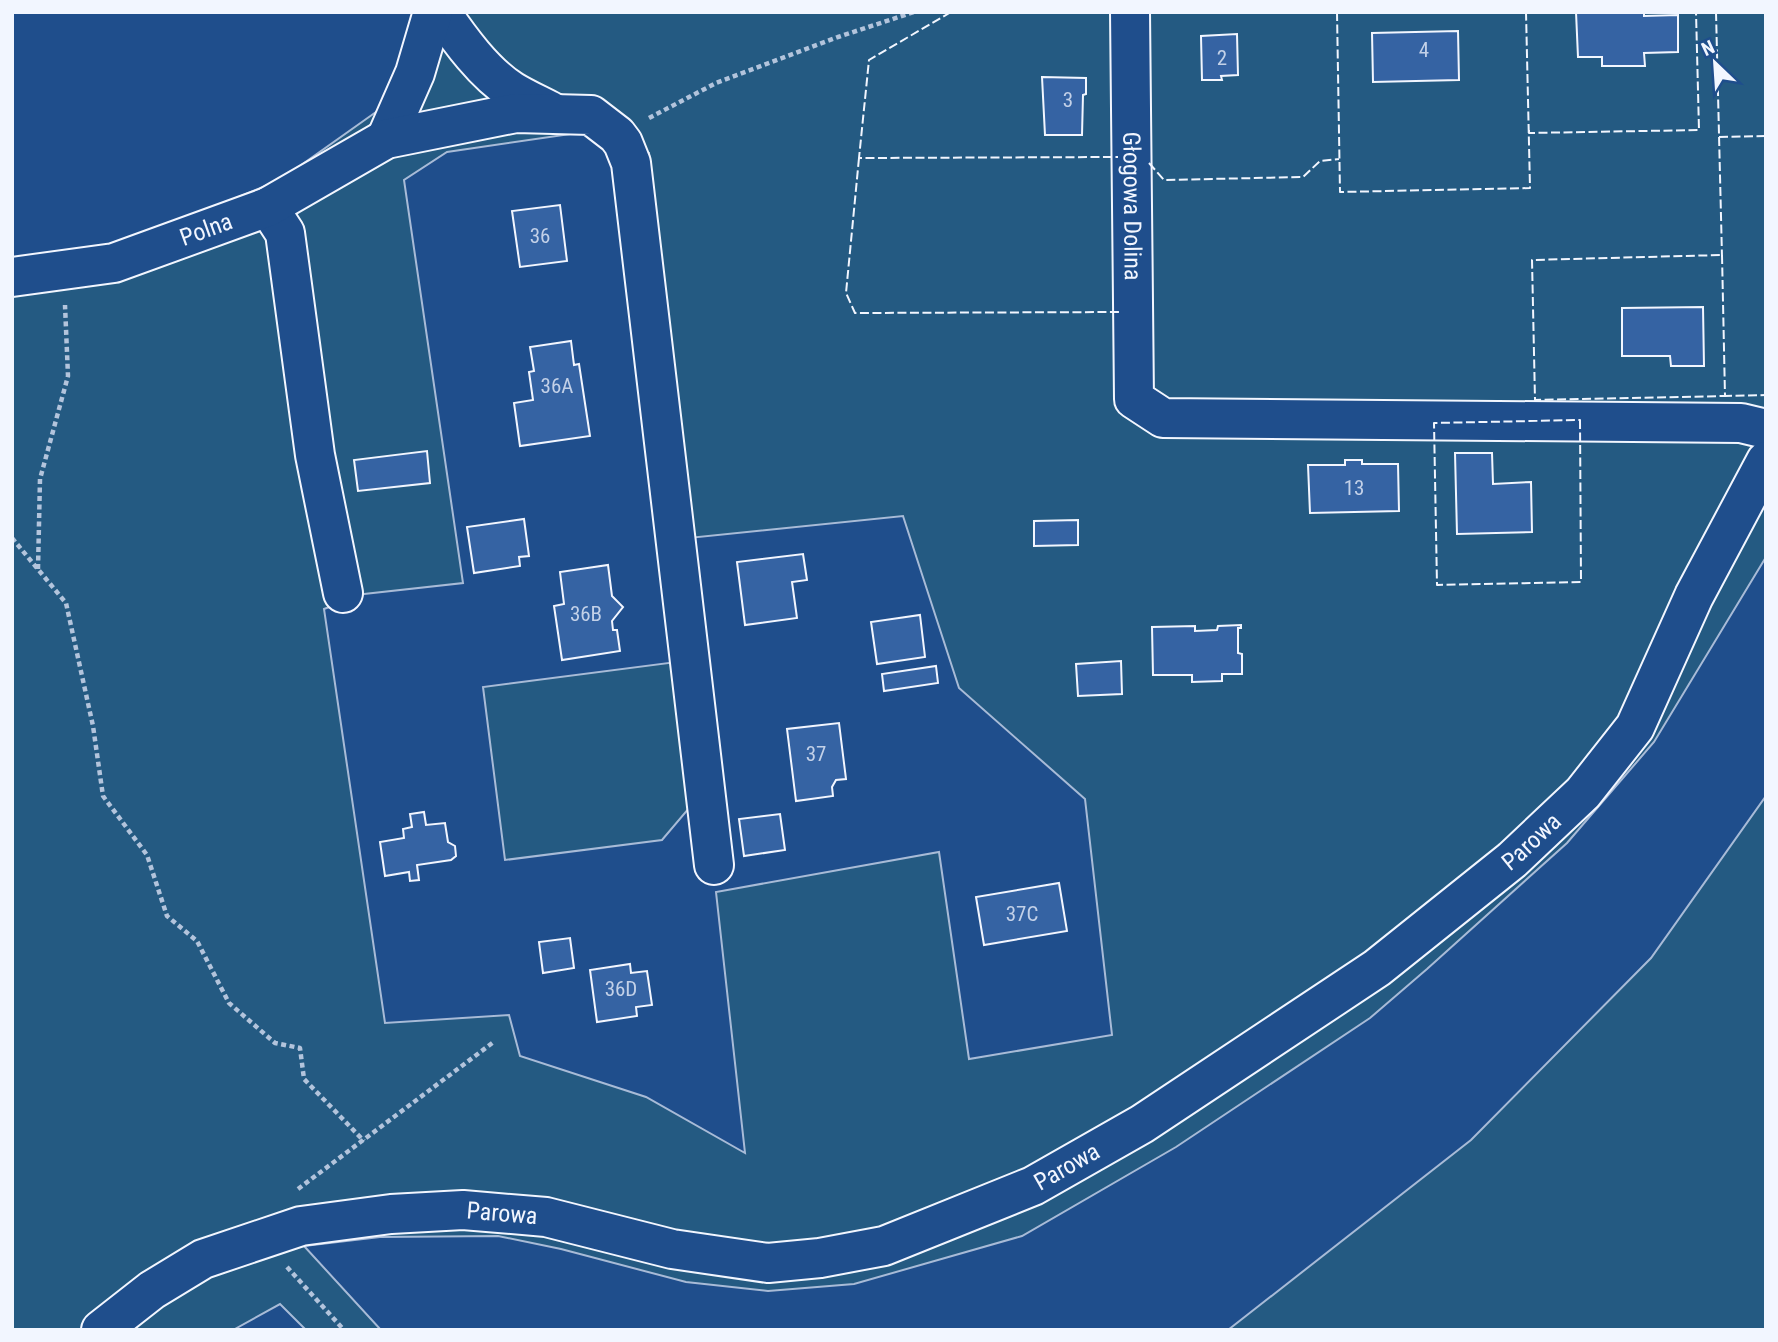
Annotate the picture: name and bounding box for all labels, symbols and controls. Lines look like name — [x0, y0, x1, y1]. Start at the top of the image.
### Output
north arrow — [1680, 28, 1750, 98]
text: N — [1698, 35, 1718, 61]
house number: 4 — [1419, 38, 1429, 62]
house number: 2 — [1217, 46, 1227, 70]
house number: 3 — [1063, 88, 1073, 112]
street label: Głogowa Dolina — [1117, 132, 1147, 280]
street label: Polna — [176, 207, 236, 252]
house number: 36 — [530, 224, 550, 248]
house number: 36A — [541, 374, 573, 398]
house number: 13 — [1344, 476, 1364, 500]
house number: 36B — [570, 602, 602, 626]
house number: 37 — [806, 742, 826, 766]
street label: Parowa — [1496, 807, 1567, 876]
house number: 37C — [1006, 902, 1038, 926]
house number: 36D — [605, 977, 637, 1001]
street label: Parowa — [1029, 1137, 1105, 1196]
street label: Parowa — [466, 1196, 539, 1230]

